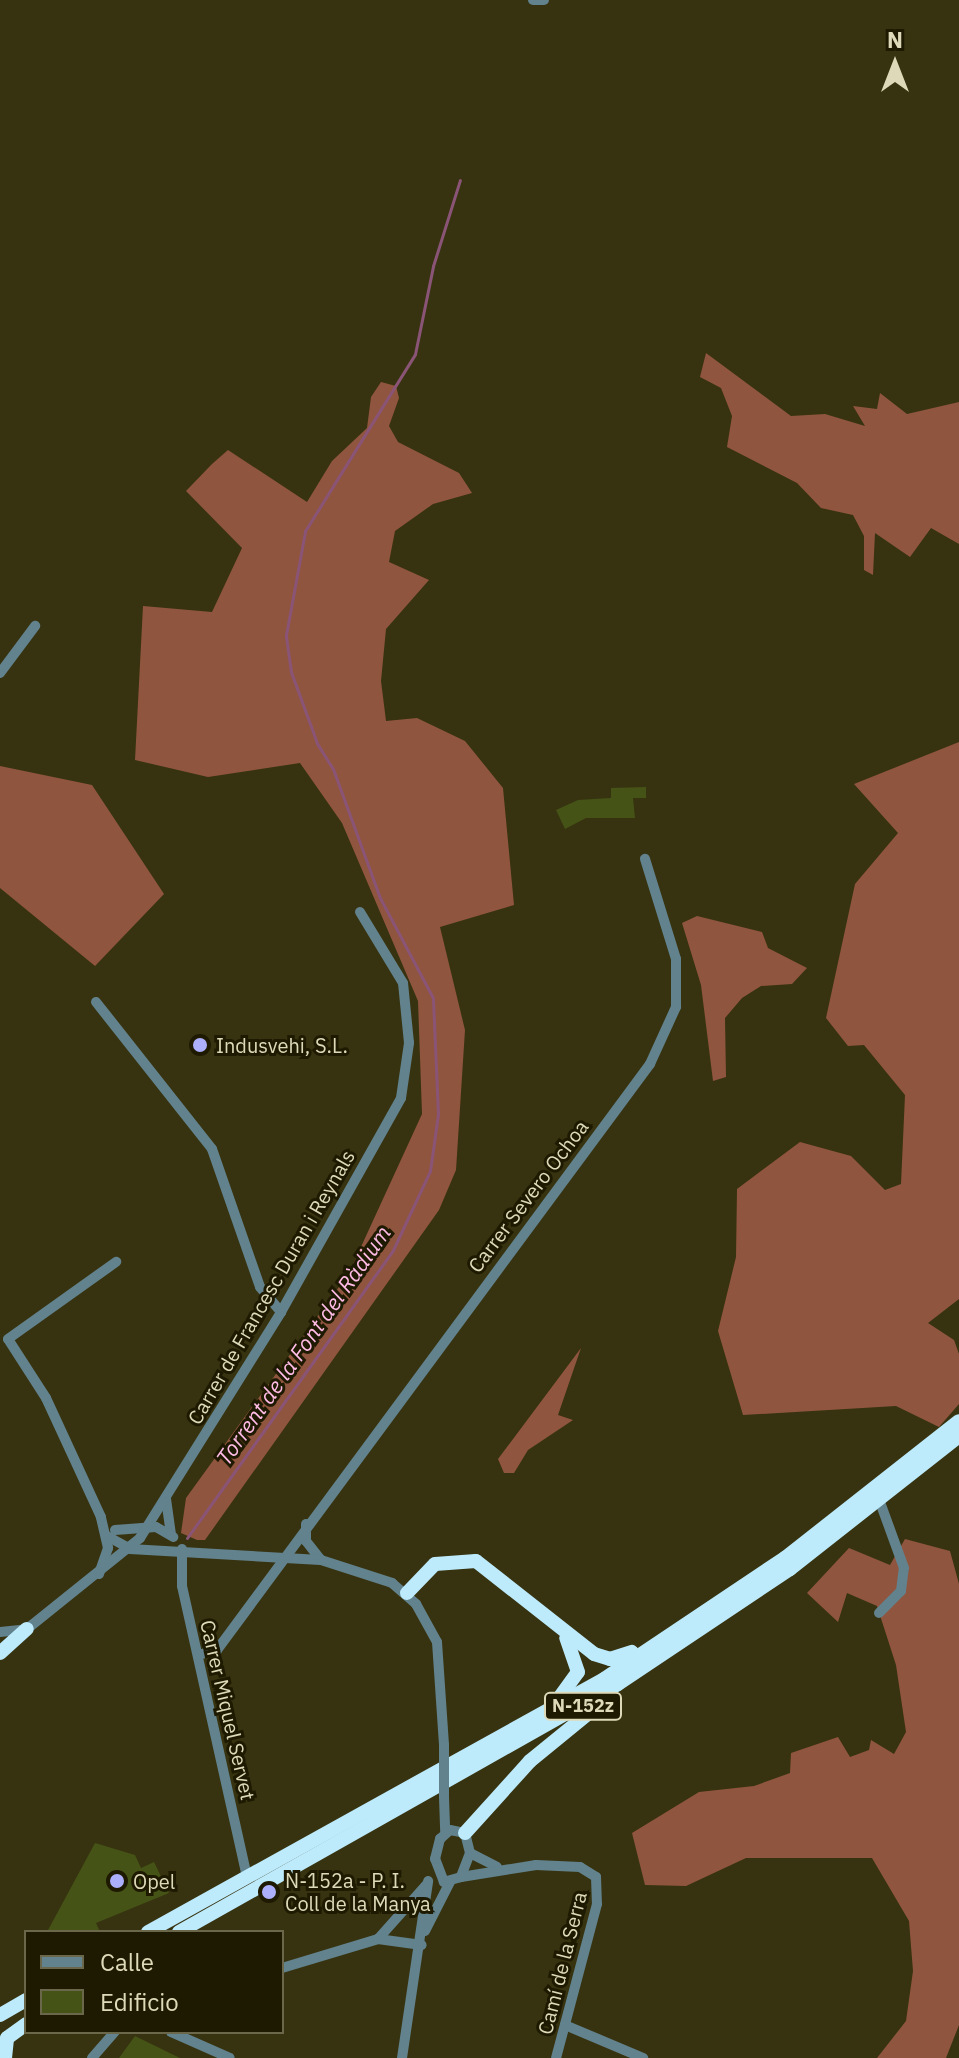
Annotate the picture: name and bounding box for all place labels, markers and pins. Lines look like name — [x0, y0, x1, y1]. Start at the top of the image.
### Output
place label: Indusvehi, S.L. — [216, 1033, 348, 1057]
marker: Indusvehi, S.L. — [191, 1036, 209, 1054]
place label: N-152a - P. I. Coll de la Manya — [285, 1868, 431, 1915]
place label: Opel — [133, 1869, 175, 1893]
marker: Opel — [108, 1872, 126, 1890]
marker: N-152a - P. I. Coll de la Manya — [260, 1883, 278, 1901]

